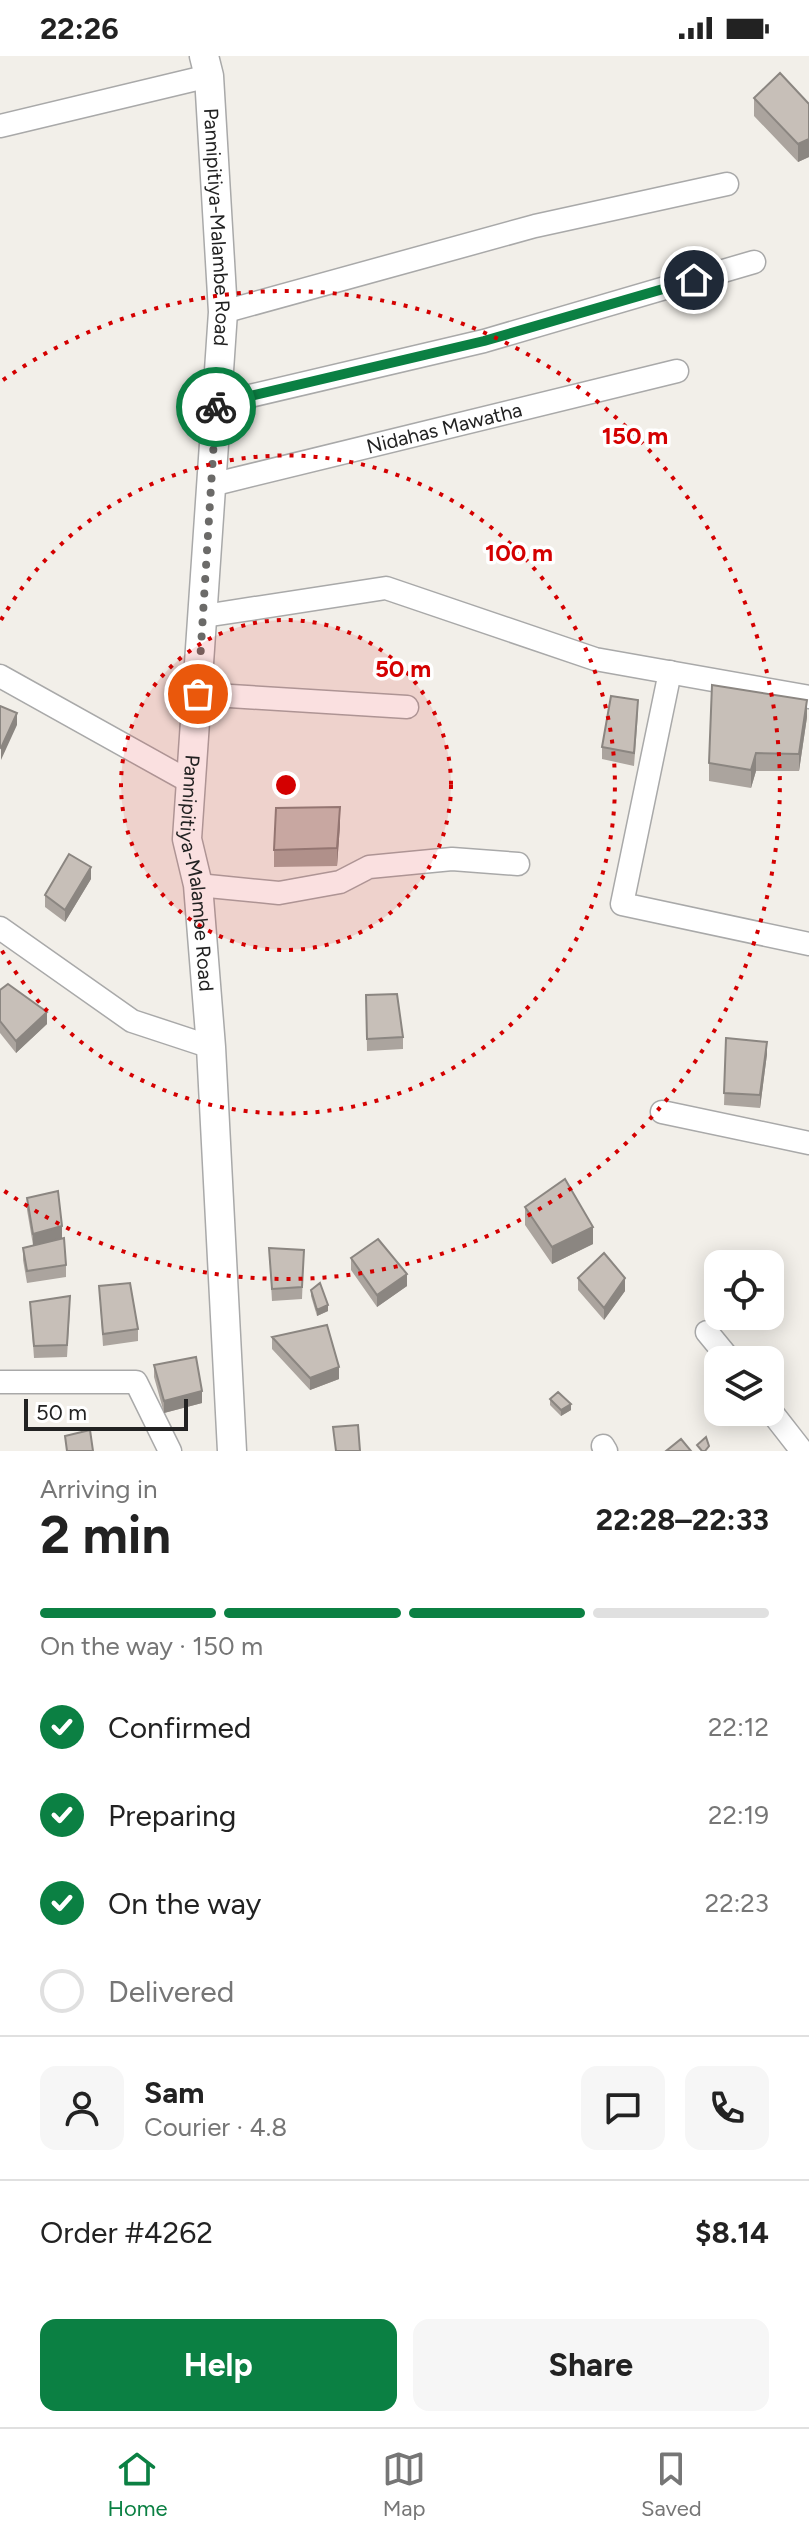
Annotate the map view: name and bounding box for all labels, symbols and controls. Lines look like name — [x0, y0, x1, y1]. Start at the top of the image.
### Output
text: 22:26 — [40, 10, 119, 47]
street label: Pannipitiya-Malambe Road — [199, 107, 235, 347]
pin — [660, 246, 728, 314]
icon: home — [672, 258, 716, 302]
courier — [176, 367, 256, 447]
icon: bike — [194, 385, 238, 429]
street label: Nidahas Mawatha — [364, 397, 524, 459]
text: 150 m — [602, 421, 668, 450]
text: 100 m — [485, 538, 553, 567]
text: 50 m — [375, 654, 431, 683]
pin — [164, 660, 232, 728]
icon: bag — [176, 672, 220, 716]
street label: Pannipitiya-Malambe Road — [175, 754, 218, 992]
centre of rings — [272, 771, 300, 799]
map controls — [704, 1250, 784, 1426]
button: locate — [704, 1250, 784, 1330]
button: layers — [704, 1346, 784, 1426]
scale bar — [24, 1395, 188, 1431]
text: 50 m — [36, 1399, 87, 1426]
text: Arriving in — [40, 1473, 158, 1505]
text: 22:28–22:33 — [596, 1501, 769, 1538]
text: 2 min — [40, 1504, 171, 1566]
text: On the way · 150 m — [40, 1630, 263, 1662]
icon: check — [40, 1705, 84, 1749]
text: Confirmed — [108, 1709, 251, 1746]
text: 22:12 — [708, 1711, 769, 1743]
icon: check — [40, 1793, 84, 1837]
text: Preparing — [108, 1797, 236, 1834]
text: 22:19 — [708, 1799, 769, 1831]
icon: check — [40, 1881, 84, 1925]
text: On the way — [108, 1885, 261, 1922]
text: 22:23 — [705, 1887, 769, 1919]
text: Delivered — [108, 1973, 234, 2010]
button: person — [40, 2066, 124, 2150]
button: chat — [581, 2066, 665, 2150]
button: phone — [685, 2066, 769, 2150]
text: Sam — [144, 2074, 204, 2111]
text: Courier · 4.8 — [144, 2111, 287, 2143]
text: Order #4262 — [40, 2214, 213, 2251]
text: $8.14 — [695, 2214, 769, 2251]
button: Help — [40, 2319, 397, 2411]
button: Share — [413, 2319, 769, 2411]
tab: Home — [107, 2447, 167, 2522]
tab: Map — [382, 2447, 426, 2522]
tab: Saved — [641, 2447, 702, 2522]

